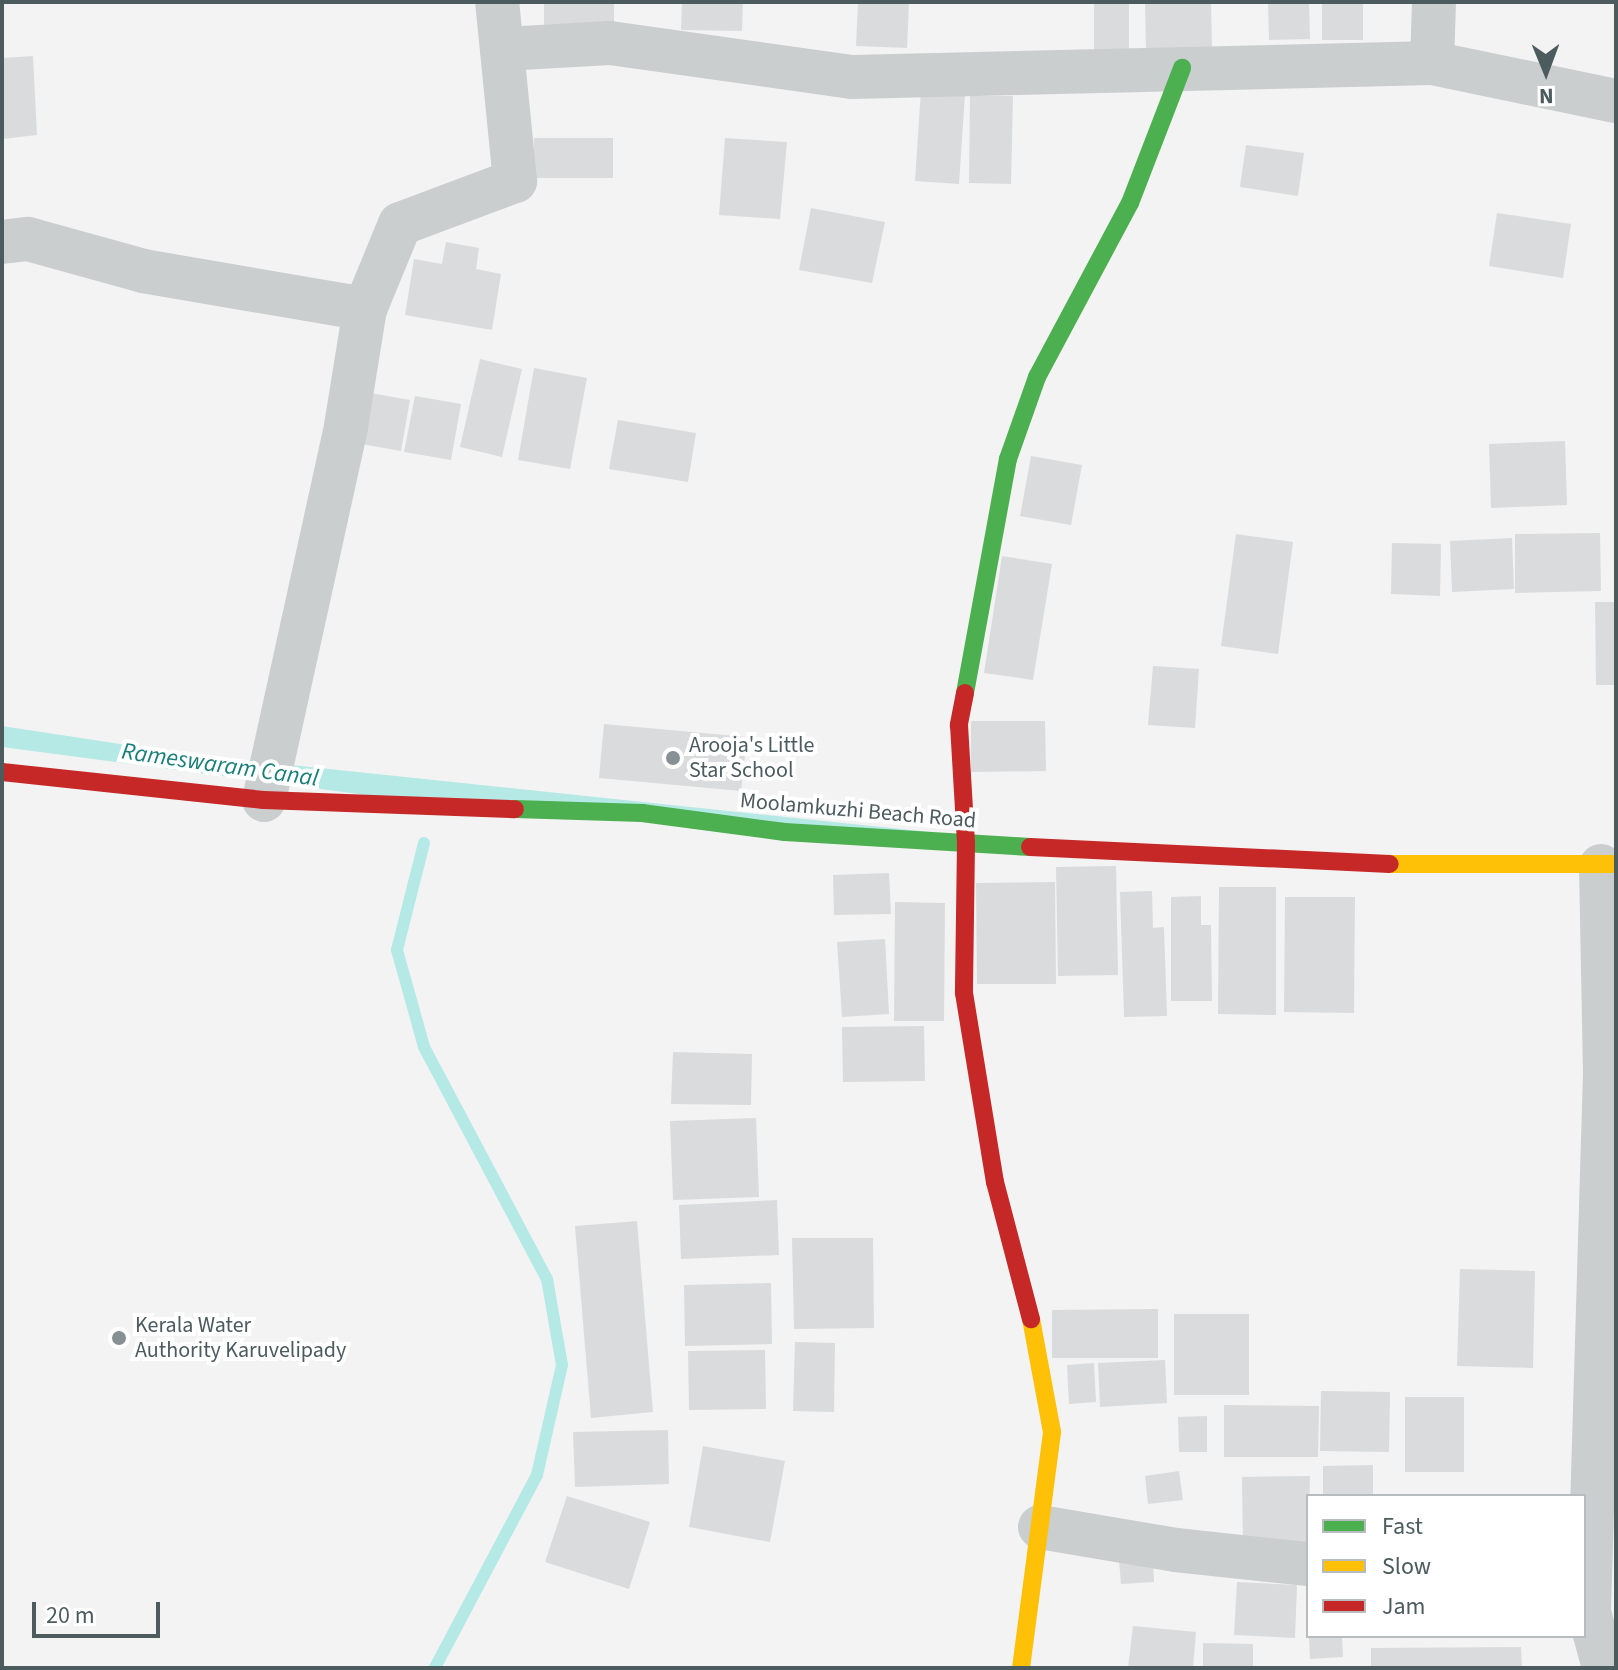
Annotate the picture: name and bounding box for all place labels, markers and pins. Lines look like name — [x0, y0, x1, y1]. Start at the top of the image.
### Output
place label: Arooja's Little Star School — [689, 732, 814, 784]
marker: Arooja's Little Star School — [664, 749, 682, 767]
place label: Kerala Water Authority Karuvelipady — [135, 1312, 346, 1364]
marker: Kerala Water Authority Karuvelipady — [110, 1329, 128, 1347]

